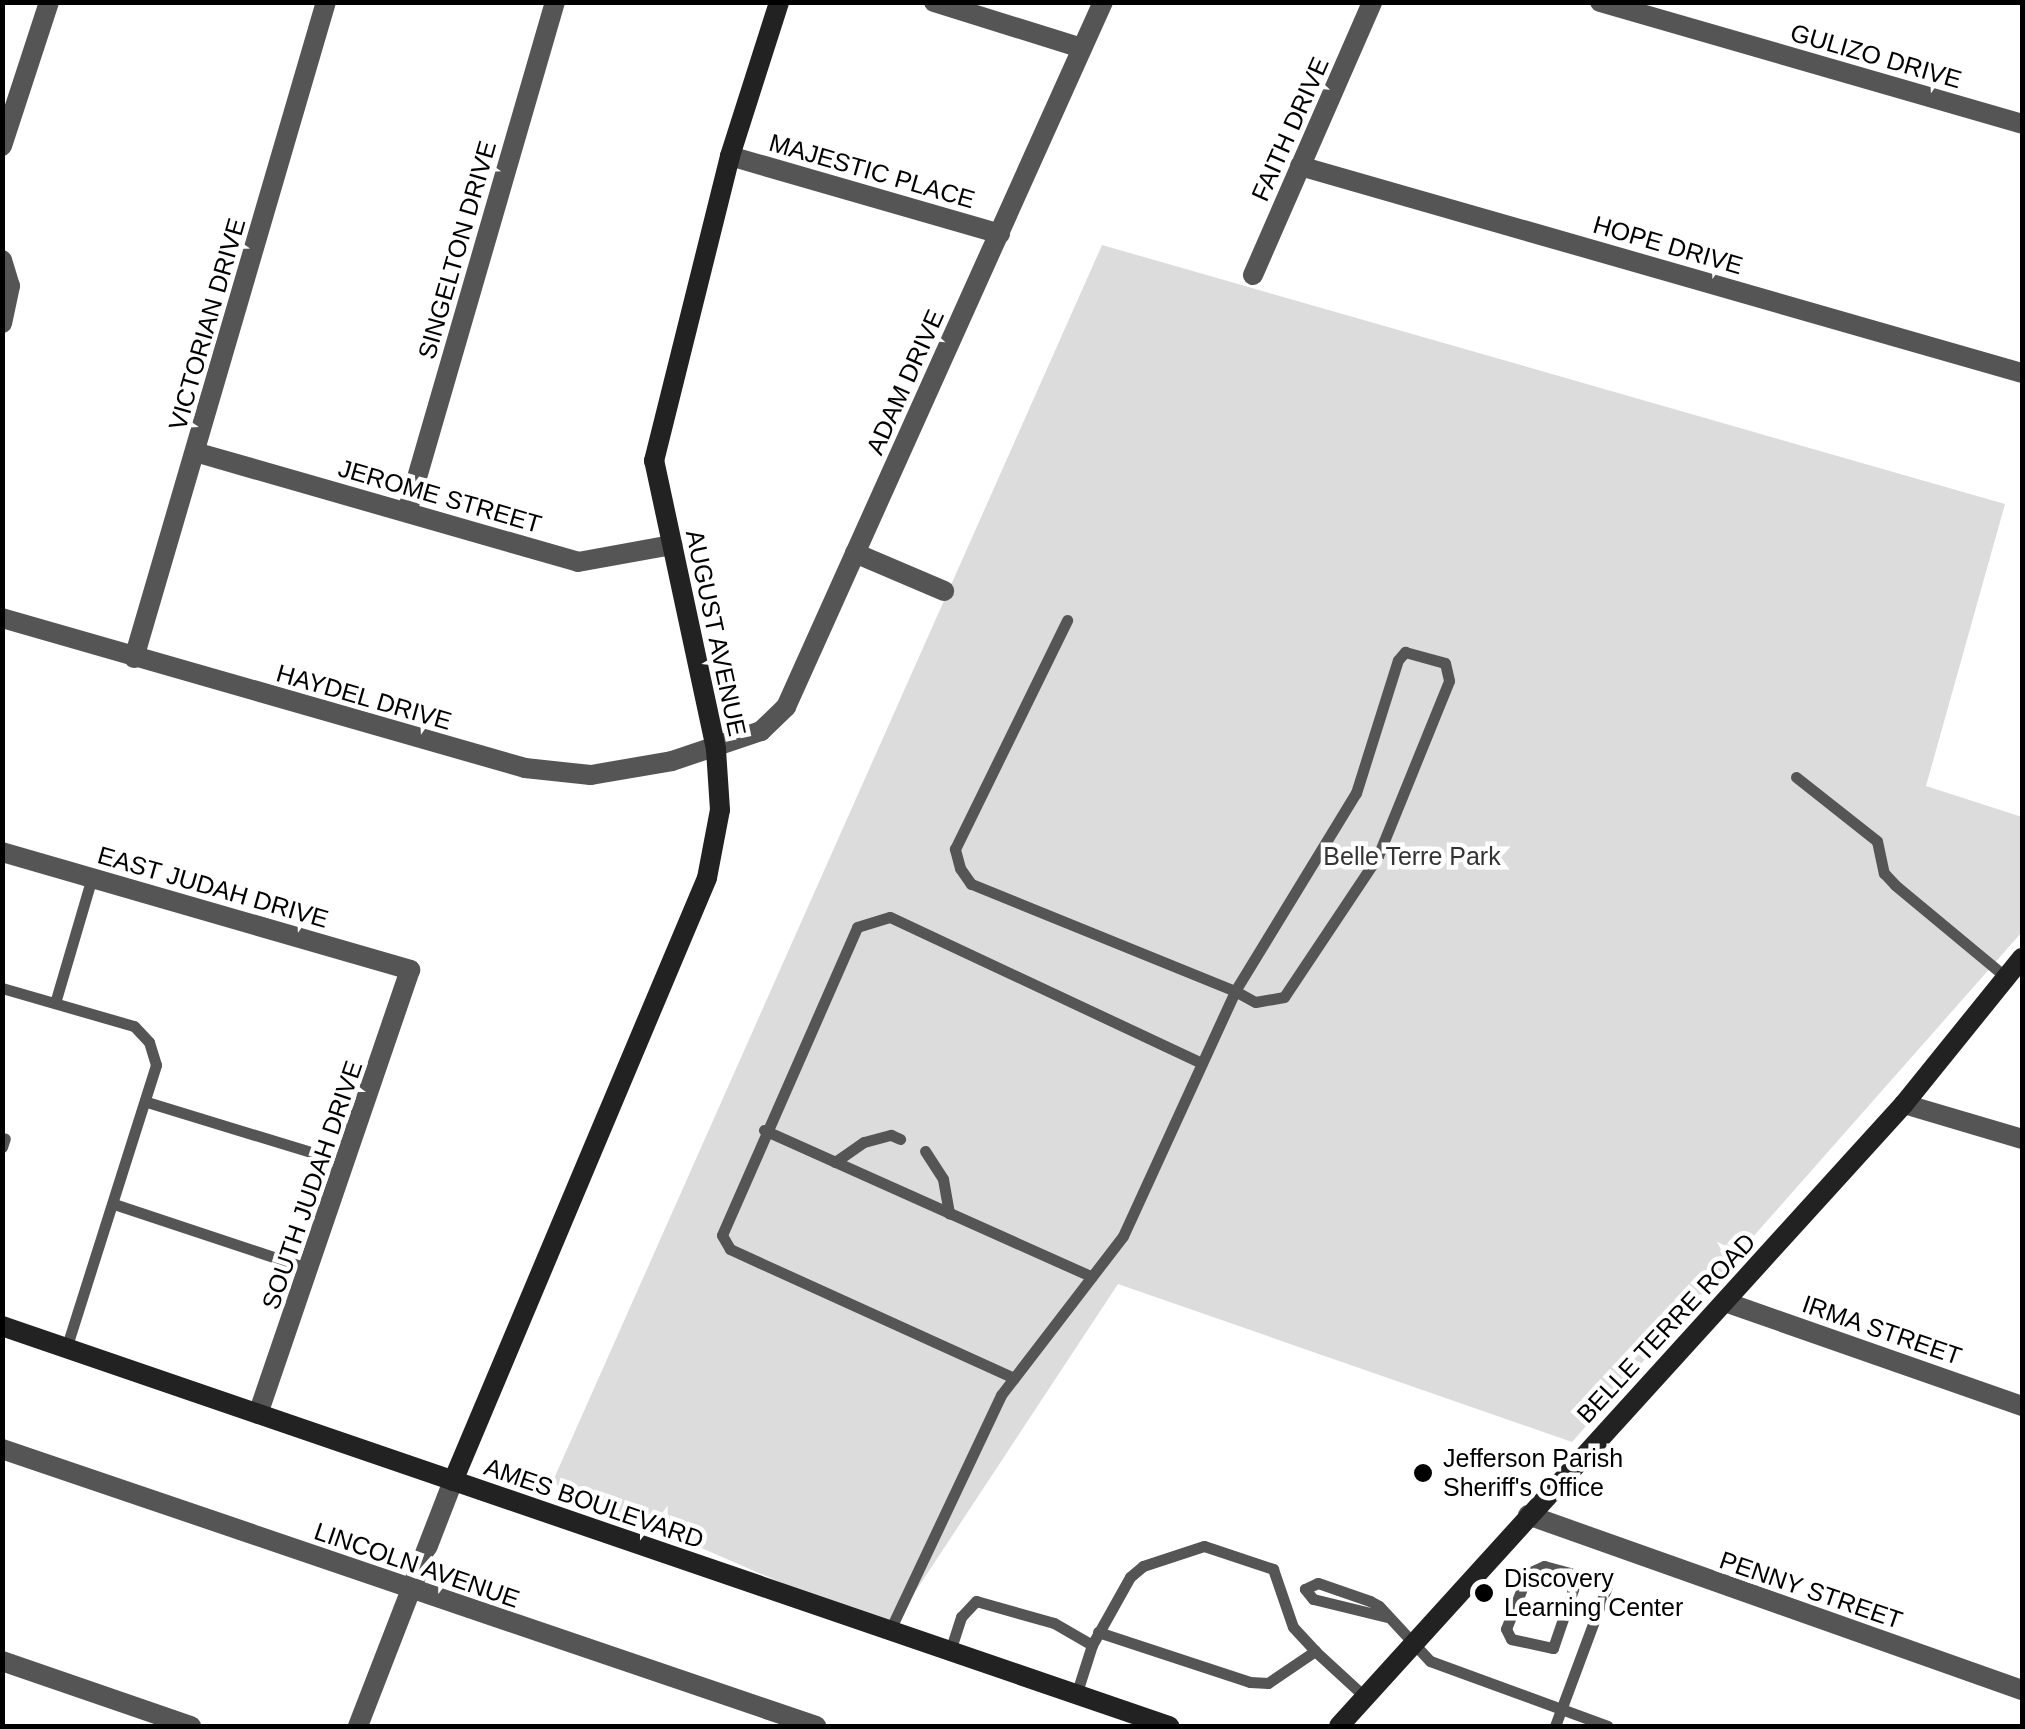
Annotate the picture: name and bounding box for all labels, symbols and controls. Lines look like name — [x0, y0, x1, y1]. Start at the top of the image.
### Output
street label: GULIZO DRIVE — [1787, 17, 1965, 95]
street label: FAITH DRIVE — [1245, 52, 1335, 206]
street label: MAJESTIC PLACE — [766, 127, 978, 215]
street label: SINGELTON DRIVE — [412, 137, 502, 363]
street label: HOPE DRIVE — [1590, 209, 1746, 281]
street label: VICTORIAN DRIVE — [162, 215, 252, 433]
street label: ADAM DRIVE — [860, 305, 950, 459]
street label: JEROME STREET — [335, 453, 545, 539]
street label: AUGUST AVENUE — [679, 526, 753, 740]
street label: HAYDEL DRIVE — [273, 658, 455, 736]
street label: EAST JUDAH DRIVE — [94, 840, 332, 934]
park label: Belle Terre Park — [1323, 841, 1501, 871]
street label: SOUTH JUDAH DRIVE — [255, 1057, 369, 1313]
street label: BELLE TERRE ROAD — [1570, 1227, 1762, 1429]
street label: IRMA STREET — [1798, 1288, 1966, 1372]
place label: Jefferson Parish Sheriff's Office — [1443, 1444, 1623, 1503]
street label: AMES BOULEVARD — [480, 1451, 708, 1555]
marker: Jefferson Parish Sheriff's Office — [1412, 1462, 1434, 1484]
street label: LINCOLN AVENUE — [310, 1516, 524, 1614]
street label: PENNY STREET — [1715, 1545, 1907, 1635]
place label: Discovery Learning Center — [1504, 1564, 1683, 1623]
marker: Discovery Learning Center — [1473, 1582, 1495, 1604]

